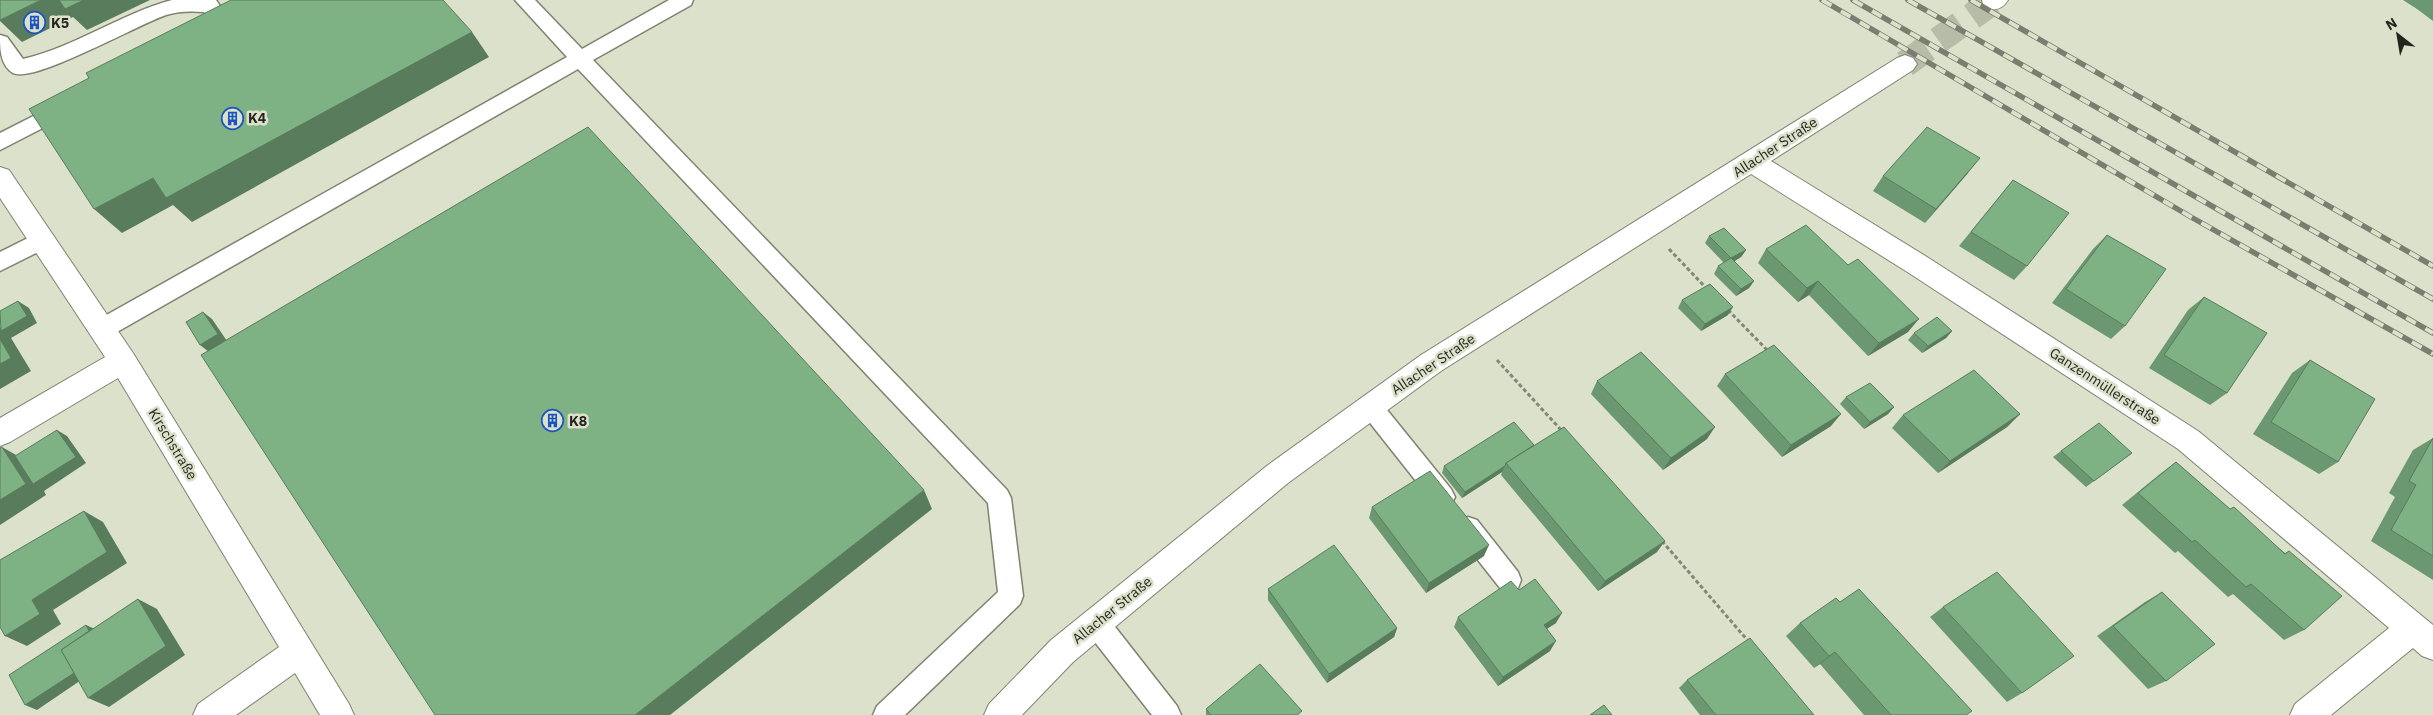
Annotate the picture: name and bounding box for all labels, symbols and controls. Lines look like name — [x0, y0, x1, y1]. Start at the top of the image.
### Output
north arrow — [2373, 10, 2423, 60]
building icon: K5 — [23, 11, 47, 35]
place label: K5 — [51, 14, 69, 32]
text: N — [2382, 14, 2400, 34]
building icon: K4 — [220, 106, 244, 130]
place label: K4 — [248, 109, 266, 127]
street label: Allacher Straße — [1729, 113, 1821, 181]
street label: Allacher Straße — [1388, 329, 1479, 399]
street label: Ganzenmüllerstraße — [2046, 343, 2164, 429]
street label: Kirschstraße — [145, 405, 202, 483]
building icon: K8 — [541, 409, 565, 433]
place label: K8 — [569, 412, 587, 430]
street label: Allacher Straße — [1068, 572, 1156, 648]

